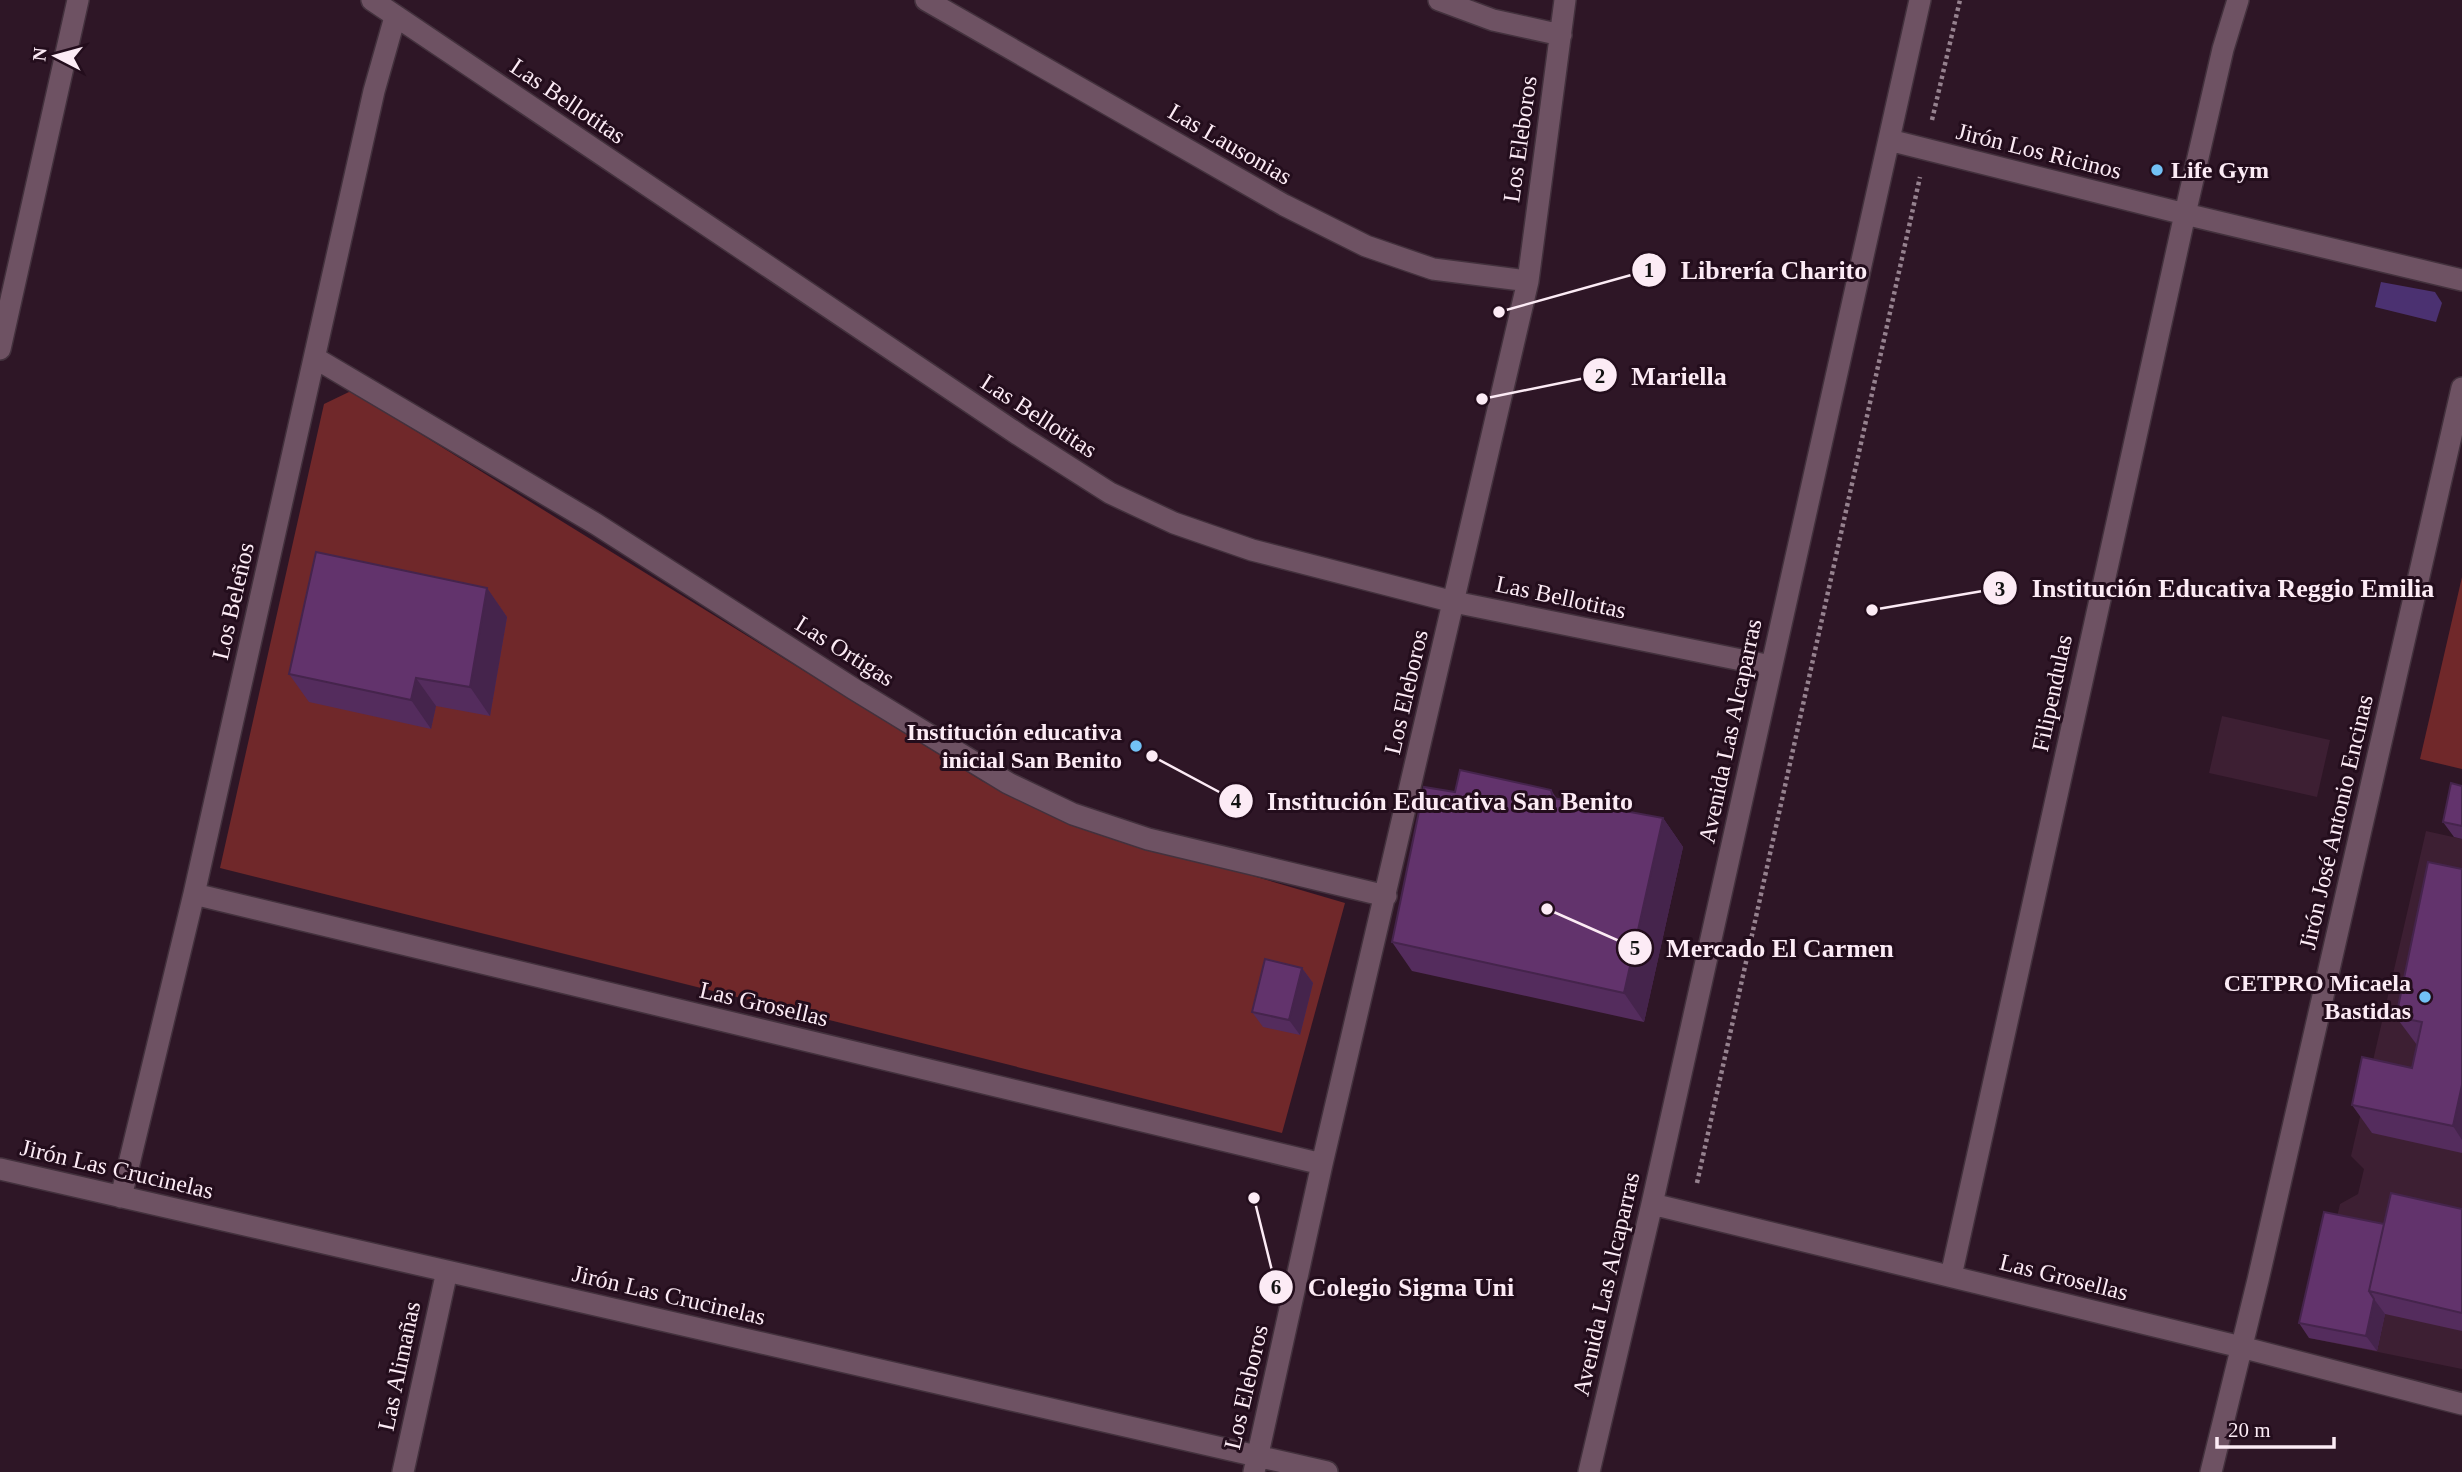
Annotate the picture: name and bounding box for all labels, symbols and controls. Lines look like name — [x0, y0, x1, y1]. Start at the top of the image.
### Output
north arrow — [21, 21, 91, 91]
text: N — [28, 46, 51, 62]
street label: Las Bellotitas — [506, 53, 630, 149]
street label: Los Eleboros — [1498, 74, 1542, 204]
street label: Las Lausonias — [1164, 98, 1296, 190]
street label: Jirón Los Ricinos — [1954, 118, 2124, 184]
place label: Life Gym — [2171, 157, 2269, 183]
marker: Life Gym — [2149, 162, 2165, 178]
callout: Librería Charito — [1632, 246, 1881, 293]
text: Librería Charito — [1681, 256, 1867, 285]
text: 1 — [1644, 258, 1654, 282]
callout: Mariella — [1582, 352, 1741, 399]
text: Mariella — [1631, 362, 1727, 391]
text: 2 — [1595, 364, 1605, 388]
street label: Las Bellotitas — [976, 369, 1102, 463]
street label: Los Beleños — [207, 540, 259, 662]
callout: Institución Educativa Reggio Emilia — [1982, 565, 2448, 612]
street label: Las Bellotitas — [1493, 570, 1629, 624]
text: Institución Educativa Reggio Emilia — [2032, 574, 2434, 603]
text: 3 — [1995, 577, 2005, 601]
street label: Las Ortigas — [791, 610, 899, 692]
street label: Avenida Las Alcaparras — [1693, 616, 1767, 846]
street label: Los Eleboros — [1379, 627, 1433, 757]
street label: Filipendulas — [2027, 632, 2077, 754]
street label: Jirón José Antonio Encinas — [2294, 692, 2378, 952]
place label: Institución educativa inicial San Benito — [907, 719, 1122, 773]
marker: Institución educativa inicial San Benito — [1128, 738, 1144, 754]
callout: Institución Educativa San Benito — [1218, 777, 1647, 824]
text: Institución Educativa San Benito — [1267, 787, 1633, 816]
text: 4 — [1231, 789, 1242, 813]
callout: Mercado El Carmen — [1617, 924, 1908, 971]
text: Mercado El Carmen — [1666, 934, 1894, 963]
text: 5 — [1630, 936, 1640, 960]
place label: CETPRO Micaela Bastidas — [2224, 970, 2411, 1024]
street label: Las Grosellas — [697, 977, 831, 1031]
marker: CETPRO Micaela Bastidas — [2417, 989, 2433, 1005]
street label: Jirón Las Crucinelas — [18, 1134, 216, 1204]
street label: Avenida Las Alcaparras — [1568, 1170, 1644, 1398]
street label: Las Grosellas — [1997, 1249, 2131, 1305]
street label: Jirón Las Crucinelas — [570, 1260, 768, 1330]
callout: Colegio Sigma Uni — [1258, 1264, 1528, 1311]
text: Colegio Sigma Uni — [1308, 1273, 1514, 1302]
text: 6 — [1271, 1275, 1281, 1299]
street label: Las Alimañas — [373, 1299, 425, 1433]
street label: Los Eleboros — [1219, 1322, 1273, 1452]
scale bar — [2217, 1406, 2334, 1450]
text: 20 m — [2228, 1418, 2271, 1442]

